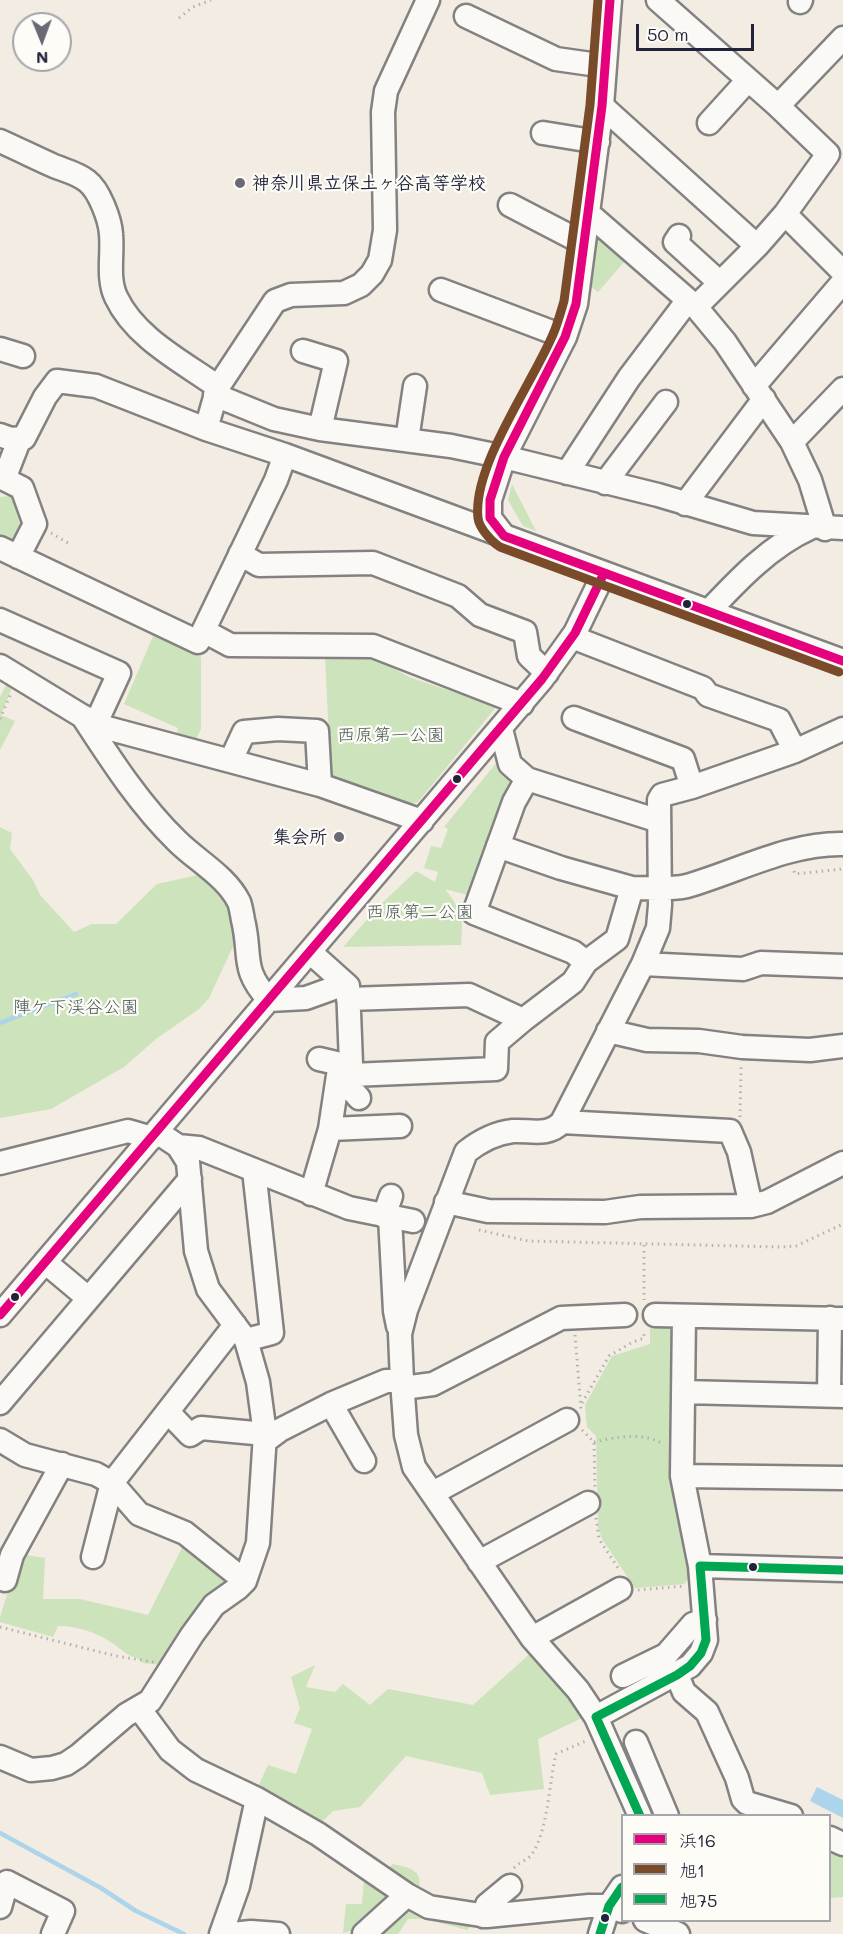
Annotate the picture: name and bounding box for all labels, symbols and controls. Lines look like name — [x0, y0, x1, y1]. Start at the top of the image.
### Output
north arrow — [12, 12, 72, 72]
scale bar — [639, 12, 758, 50]
text: 50 m — [647, 22, 689, 46]
text: N — [36, 48, 49, 69]
place label: 神奈川県立保土ヶ谷高等学校 — [252, 172, 486, 194]
marker: 神奈川県立保土ヶ谷高等学校 — [233, 176, 247, 190]
unlabelled marker — [681, 598, 693, 610]
park label: 西原第一公園 — [337, 724, 445, 746]
unlabelled marker — [451, 773, 463, 785]
place label: 集会所 — [273, 826, 327, 848]
marker: 集会所 — [332, 830, 346, 844]
park label: 西原第二公園 — [366, 901, 474, 923]
park label: 陣ケ下渓谷公園 — [13, 996, 139, 1018]
unlabelled marker — [9, 1291, 21, 1303]
unlabelled marker — [747, 1561, 759, 1573]
legend — [621, 1814, 831, 1922]
text: 浜16 — [679, 1828, 716, 1852]
text: 旭1 — [679, 1858, 705, 1882]
text: 旭75 — [679, 1888, 718, 1912]
unlabelled marker — [599, 1912, 611, 1924]

